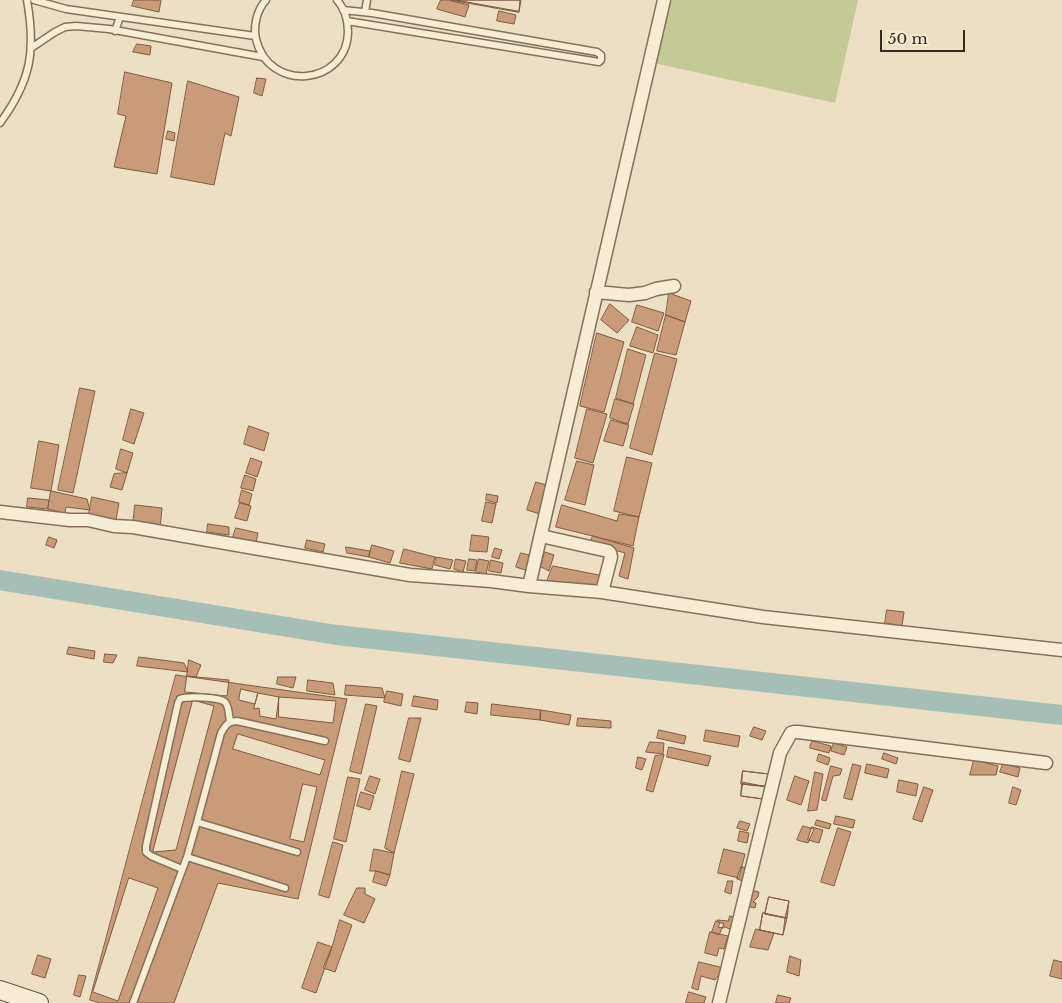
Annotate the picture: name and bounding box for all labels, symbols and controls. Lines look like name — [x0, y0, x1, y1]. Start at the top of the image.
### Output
scale bar — [882, 20, 967, 52]
text: 50 m — [888, 29, 928, 48]

